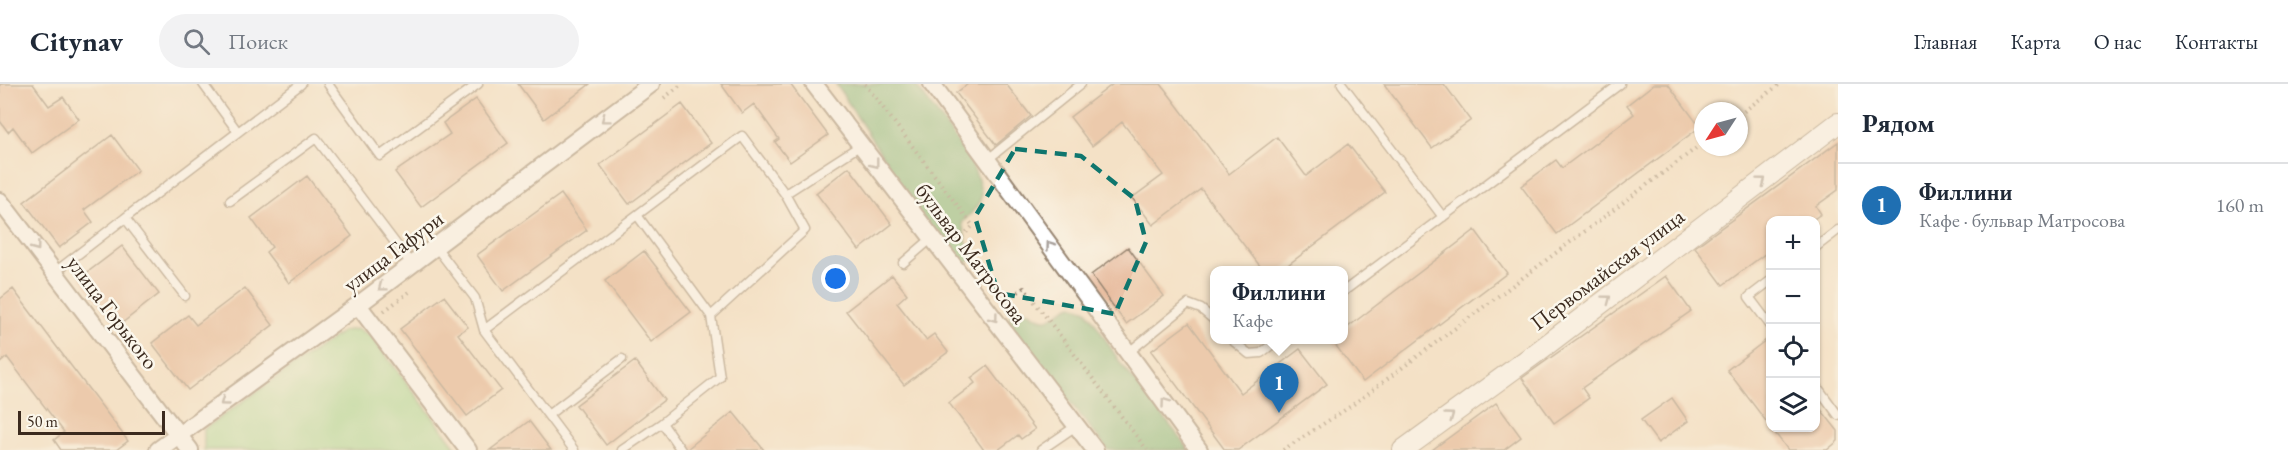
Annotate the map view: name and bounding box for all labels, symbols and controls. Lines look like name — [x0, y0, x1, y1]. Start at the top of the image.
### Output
search box — [159, 14, 579, 68]
text: Citynav — [30, 23, 123, 59]
icon: search — [180, 25, 213, 58]
text: Поиск — [228, 27, 288, 56]
text: Главная — [1913, 28, 1977, 55]
text: Карта — [2010, 28, 2061, 55]
text: О нас — [2094, 28, 2142, 55]
text: Контакты — [2175, 28, 2258, 55]
north arrow — [1694, 102, 1748, 156]
text: Рядом — [1862, 106, 1935, 140]
one-way arrow — [600, 112, 611, 123]
one-way arrow — [868, 157, 879, 168]
street label: бульвар Матросова — [909, 177, 1034, 330]
one-way arrow — [1755, 178, 1766, 189]
text: Филлини — [1919, 178, 2012, 207]
text: 1 — [1876, 192, 1887, 218]
text: 160 m — [2216, 192, 2264, 218]
street label: Первомайская улица — [1524, 202, 1690, 337]
street label: улица Гафури — [337, 204, 450, 299]
text: Кафе · бульвар Матросова — [1919, 207, 2125, 233]
map controls — [1766, 216, 1820, 432]
button: + — [1766, 216, 1820, 270]
one-way arrow — [28, 241, 39, 252]
one-way arrow — [1046, 241, 1057, 252]
street label: улица Горького — [60, 249, 165, 375]
your location — [821, 264, 850, 293]
popup — [1210, 266, 1348, 344]
button: − — [1766, 270, 1820, 324]
text: Филлини — [1232, 278, 1326, 307]
one-way arrow — [377, 280, 388, 291]
one-way arrow — [1600, 296, 1611, 307]
text: Кафе — [1232, 307, 1273, 333]
one-way arrow — [987, 312, 998, 323]
button: locate — [1766, 324, 1820, 378]
pin: 1 — [1260, 364, 1298, 413]
button: layers — [1766, 378, 1820, 432]
one-way arrow — [219, 395, 230, 406]
one-way arrow — [1161, 398, 1172, 409]
scale bar — [18, 408, 165, 436]
text: 50 m — [27, 411, 58, 432]
one-way arrow — [1443, 412, 1454, 423]

